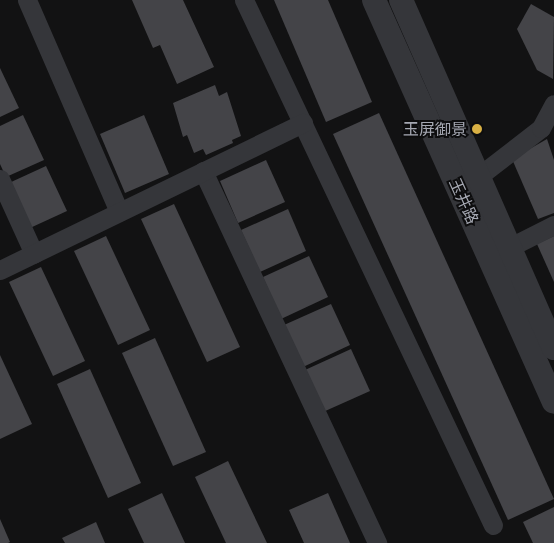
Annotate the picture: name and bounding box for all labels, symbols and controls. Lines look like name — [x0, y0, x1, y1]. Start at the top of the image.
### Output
place label: 玉屏御景 — [403, 119, 467, 139]
marker: 玉屏御景 — [471, 123, 483, 135]
street label: 玉井路 — [445, 175, 483, 227]

